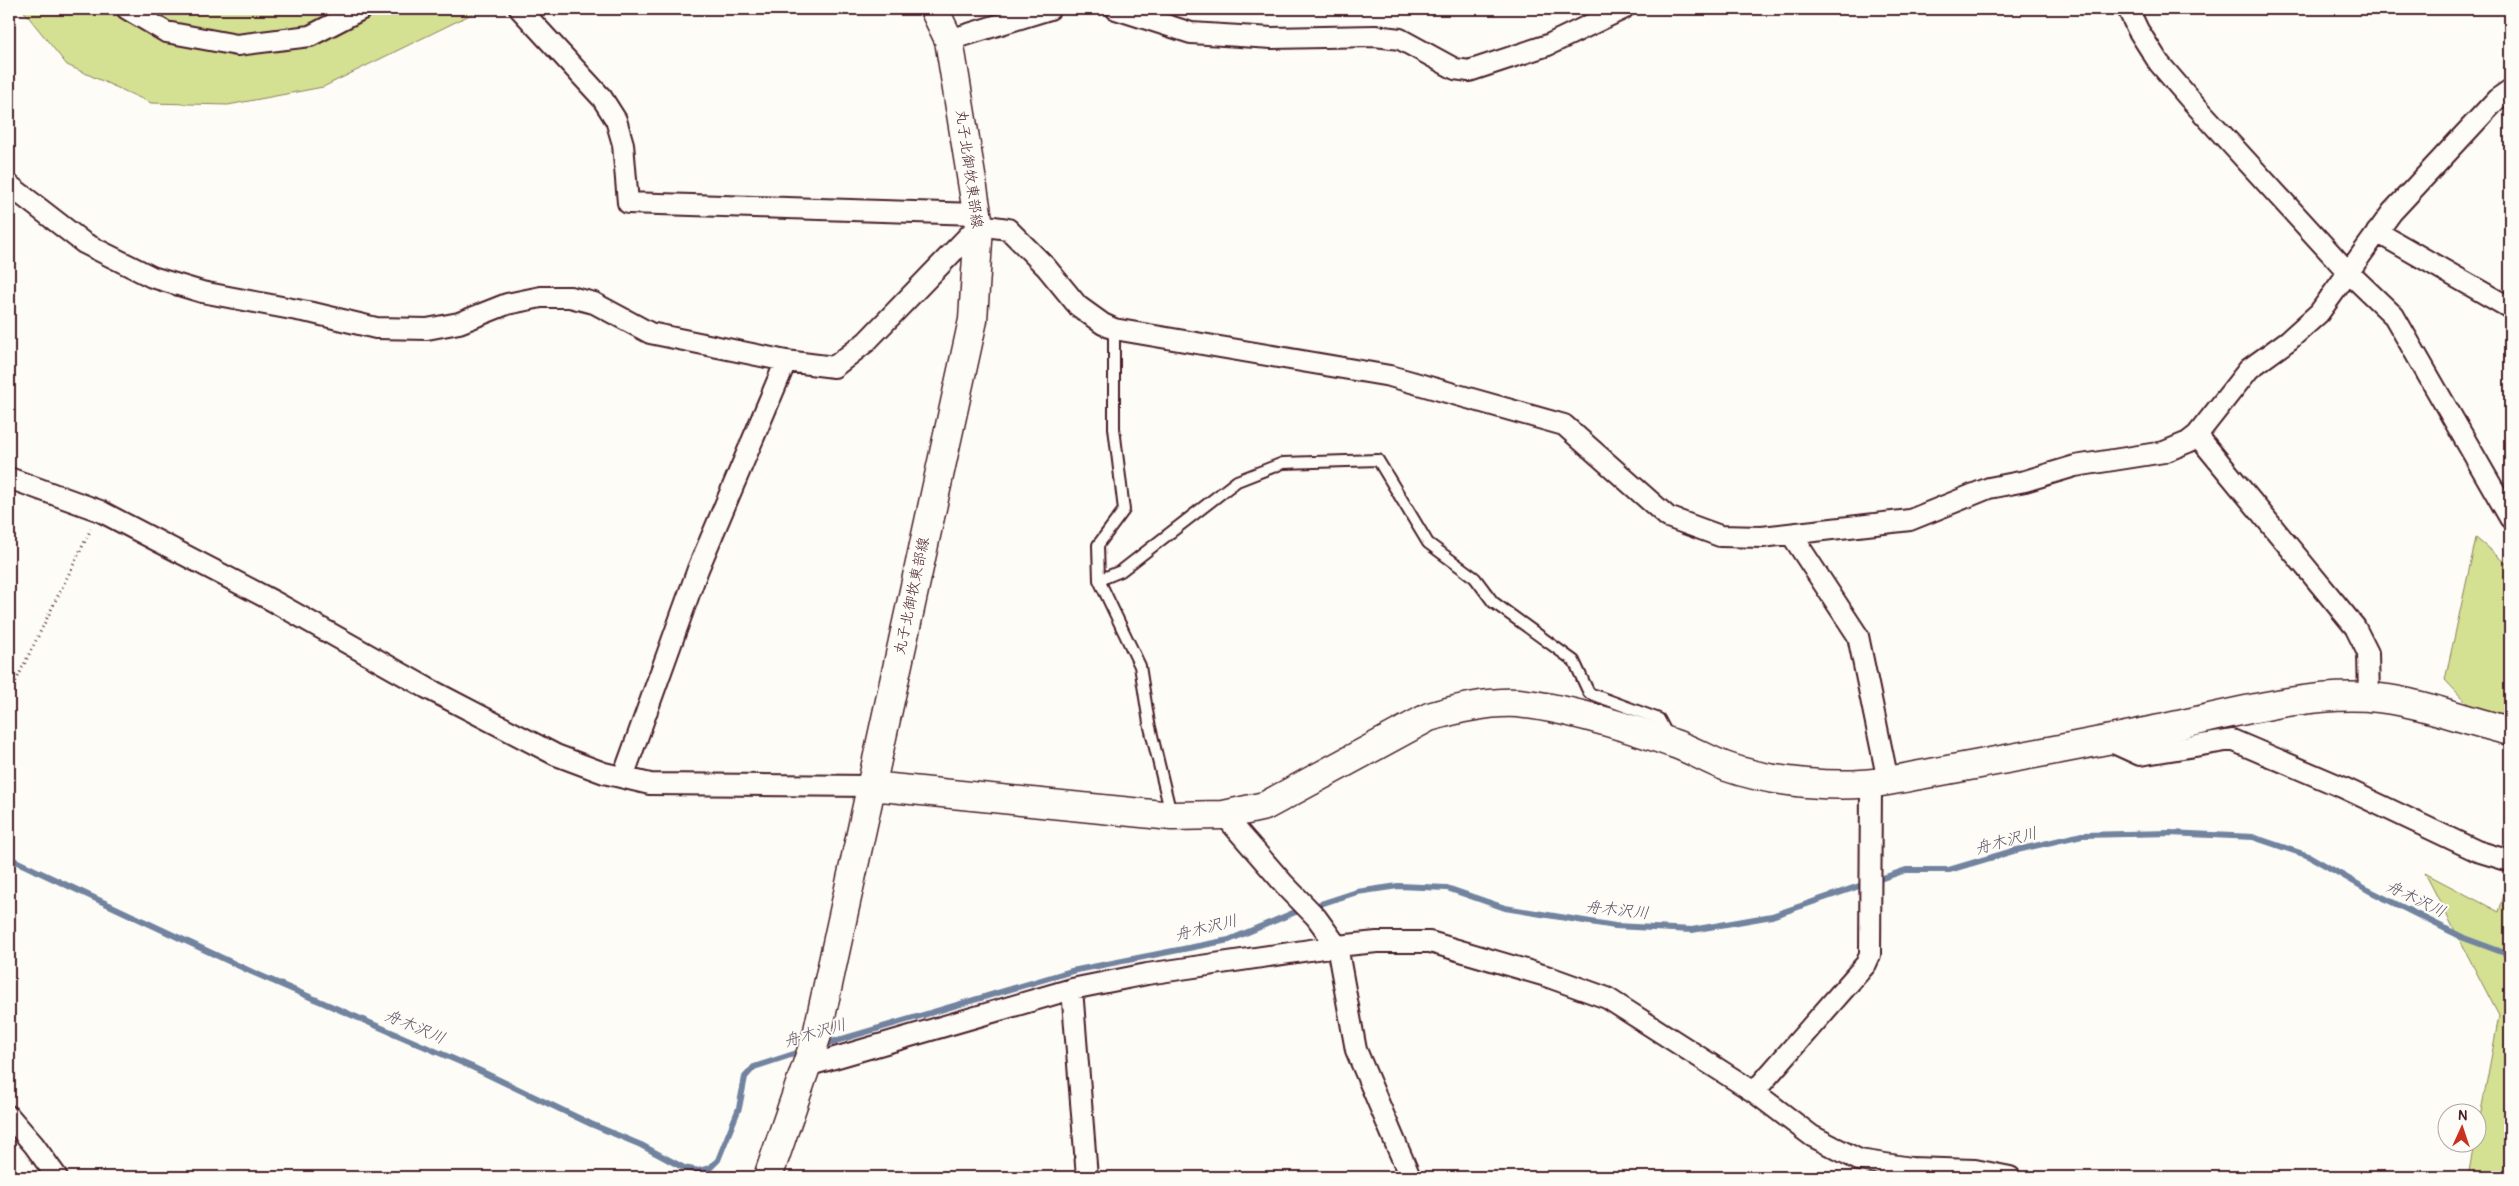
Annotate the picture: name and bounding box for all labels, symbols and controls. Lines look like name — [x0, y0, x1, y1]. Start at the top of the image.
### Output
street label: 丸子北御牧東部線 — [951, 108, 987, 230]
street label: 丸子北御牧東部線 — [890, 535, 934, 657]
water label: 舟木沢川 — [1972, 823, 2040, 859]
water label: 舟木沢川 — [2383, 876, 2449, 922]
water label: 舟木沢川 — [1584, 897, 1650, 923]
water label: 舟木沢川 — [1173, 911, 1239, 945]
water label: 舟木沢川 — [382, 1005, 448, 1049]
water label: 舟木沢川 — [781, 1015, 849, 1051]
north arrow — [2436, 1104, 2486, 1154]
text: N — [2457, 1107, 2468, 1124]

